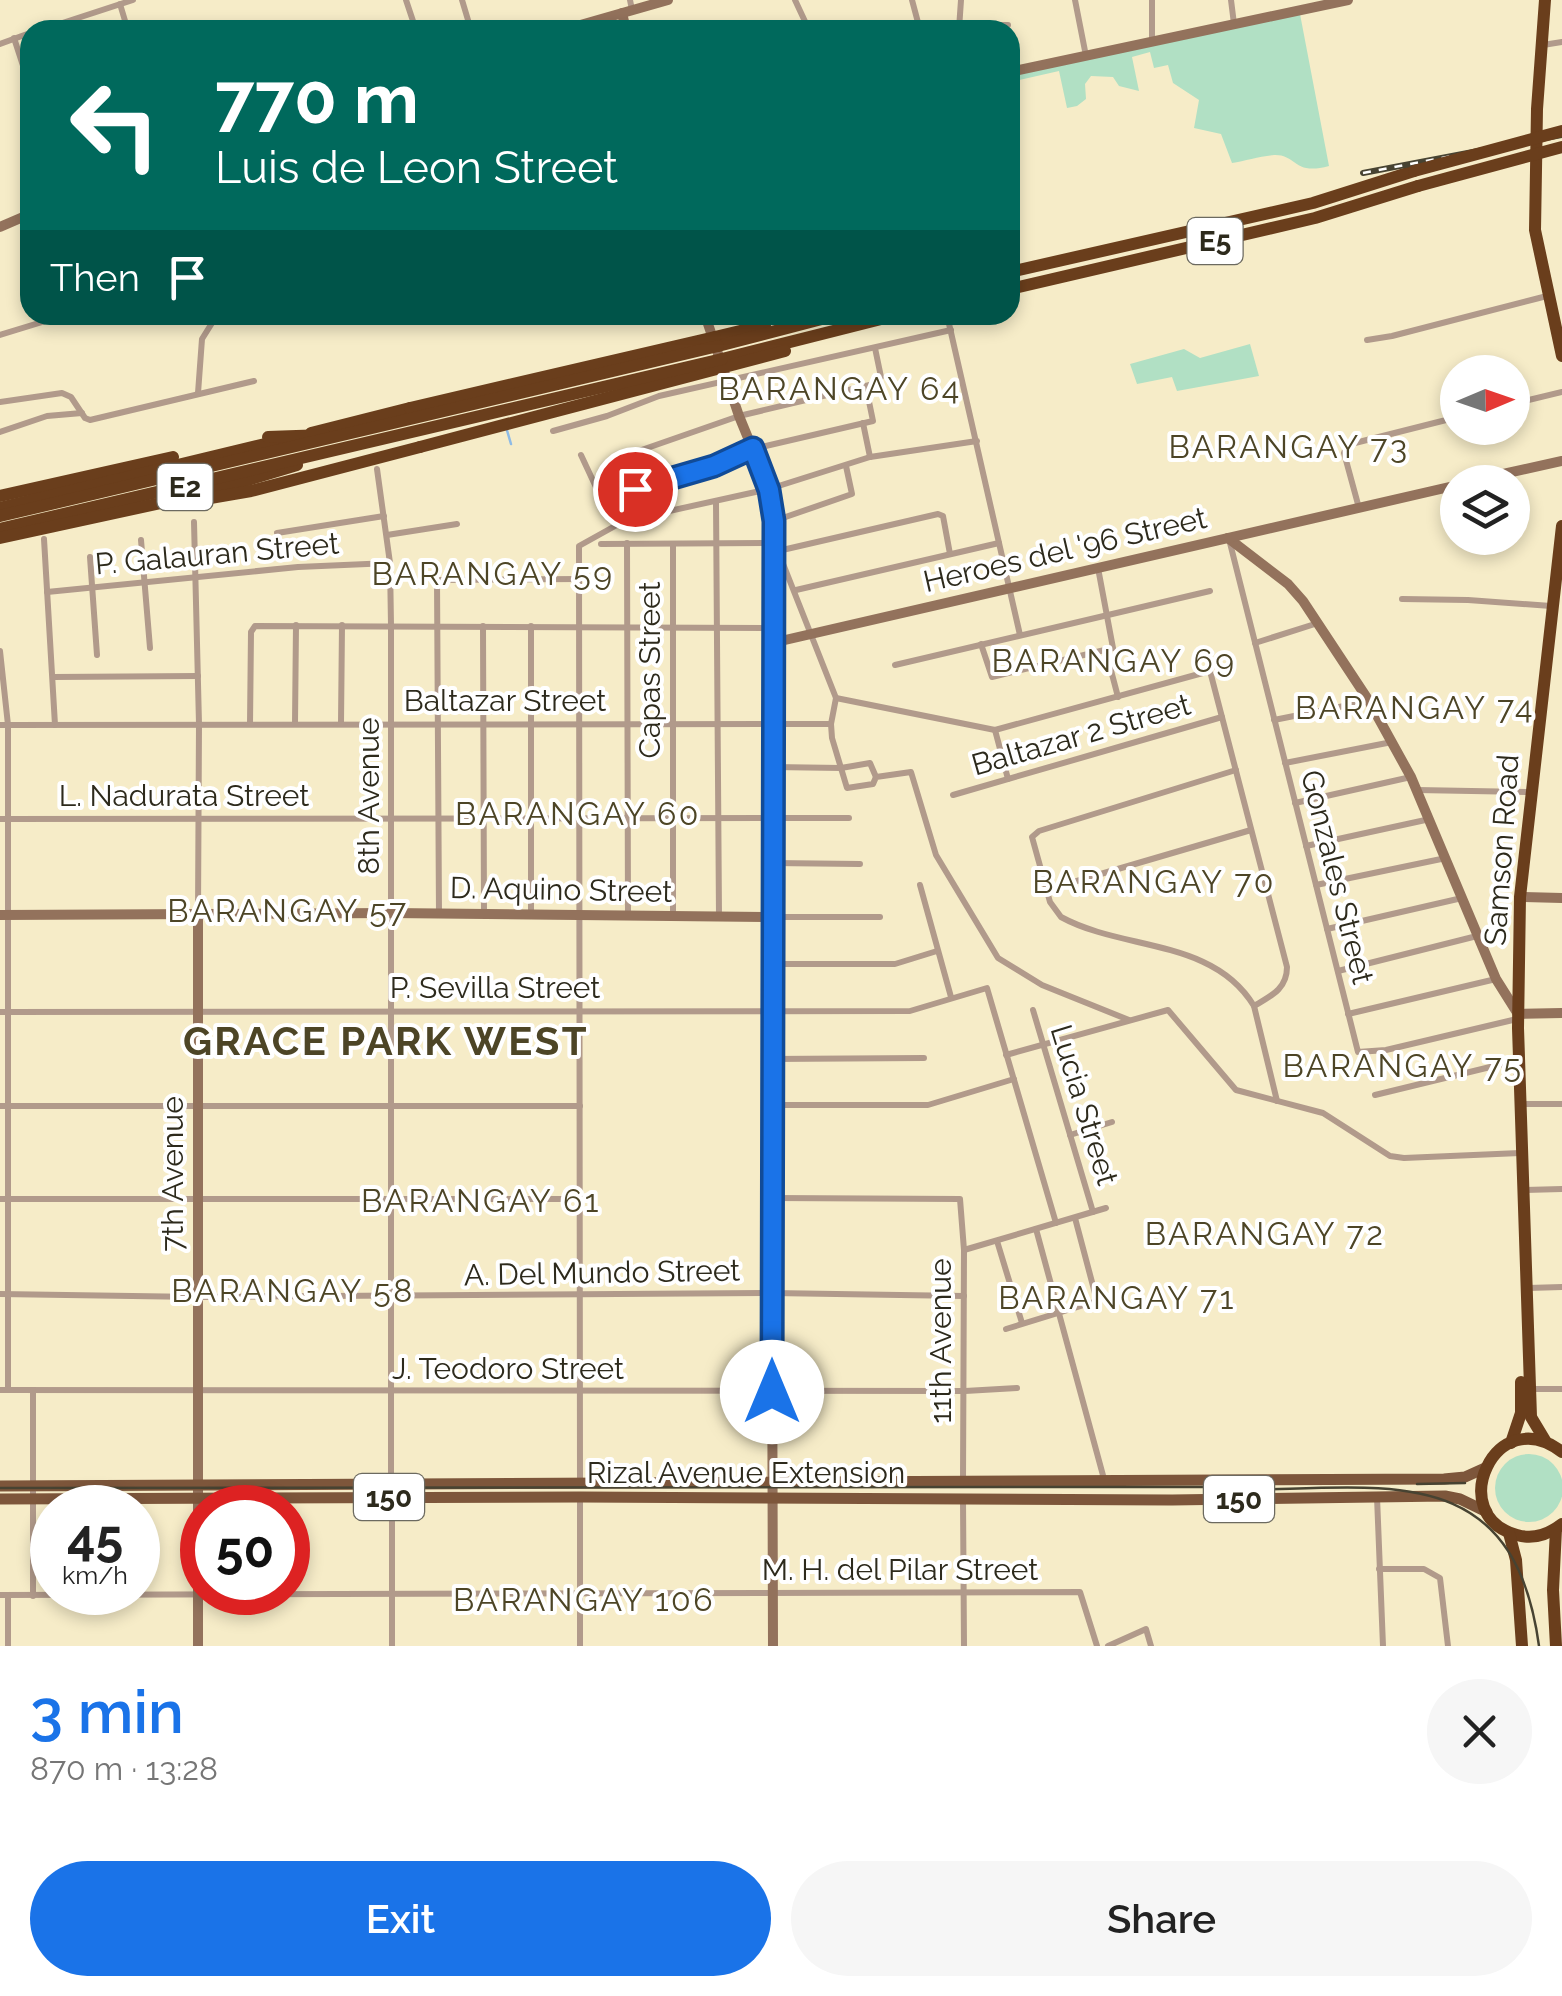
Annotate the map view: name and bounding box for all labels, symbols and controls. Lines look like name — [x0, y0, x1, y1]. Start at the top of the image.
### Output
text: 770 m — [215, 57, 419, 139]
icon: left — [50, 60, 180, 190]
text: Luis de Leon Street — [215, 141, 618, 194]
road number: E5 — [1188, 218, 1242, 264]
icon: arrive — [160, 250, 215, 305]
text: Then — [50, 255, 140, 300]
north arrow — [1440, 355, 1530, 445]
map controls — [1440, 355, 1530, 555]
district label: BARANGAY 64 — [718, 370, 962, 407]
district label: BARANGAY 73 — [1168, 428, 1410, 465]
pin — [593, 447, 678, 532]
icon: arrive — [608, 462, 663, 517]
road number: E2 — [158, 464, 212, 510]
button: layers — [1440, 465, 1530, 555]
street label: Heroes del '96 Street — [920, 500, 1210, 599]
street label: P. Galauran Street — [94, 525, 340, 582]
district label: BARANGAY 59 — [371, 555, 615, 592]
street label: Capas Street — [632, 581, 667, 759]
district label: BARANGAY 69 — [992, 642, 1236, 679]
street label: Baltazar Street — [404, 683, 606, 718]
street label: Baltazar 2 Street — [967, 687, 1194, 782]
district label: BARANGAY 74 — [1295, 689, 1535, 726]
street label: 8th Avenue — [351, 717, 386, 875]
street label: Samson Road — [1477, 753, 1526, 947]
street label: Gonzales Street — [1294, 766, 1381, 987]
street label: L. Nadurata Street — [59, 778, 309, 813]
district label: BARANGAY 60 — [455, 795, 701, 832]
district label: BARANGAY 70 — [1032, 863, 1276, 900]
street label: D. Aquino Street — [450, 870, 672, 909]
district label: BARANGAY 57 — [167, 892, 409, 929]
street label: P. Sevilla Street — [390, 970, 600, 1005]
district label: GRACE PARK WEST — [183, 1017, 589, 1064]
street label: Lucia Street — [1044, 1021, 1125, 1189]
district label: BARANGAY 75 — [1283, 1047, 1524, 1084]
street label: 7th Avenue — [155, 1096, 190, 1252]
district label: BARANGAY 61 — [361, 1182, 601, 1219]
district label: BARANGAY 72 — [1145, 1215, 1385, 1252]
street label: A. Del Mundo Street — [463, 1253, 741, 1292]
street label: 11th Avenue — [923, 1258, 958, 1424]
district label: BARANGAY 58 — [171, 1272, 415, 1309]
district label: BARANGAY 71 — [998, 1279, 1236, 1316]
position arrow — [720, 1340, 824, 1444]
street label: J. Teodoro Street — [392, 1351, 624, 1386]
street label: Rizal Avenue Extension — [587, 1455, 905, 1490]
road number: 150 — [354, 1474, 424, 1520]
road number: 150 — [1204, 1476, 1274, 1522]
speed limit sign: 50 — [180, 1485, 310, 1615]
text: 45 — [67, 1508, 123, 1567]
street label: M. H. del Pilar Street — [762, 1552, 1038, 1587]
text: km/h — [62, 1560, 128, 1590]
district label: BARANGAY 106 — [453, 1581, 715, 1618]
text: 3 min — [30, 1677, 184, 1747]
button: close — [1427, 1679, 1532, 1784]
text: 870 m · 13:28 — [30, 1750, 218, 1787]
button: Exit — [30, 1861, 771, 1976]
button: Share — [791, 1861, 1532, 1976]

